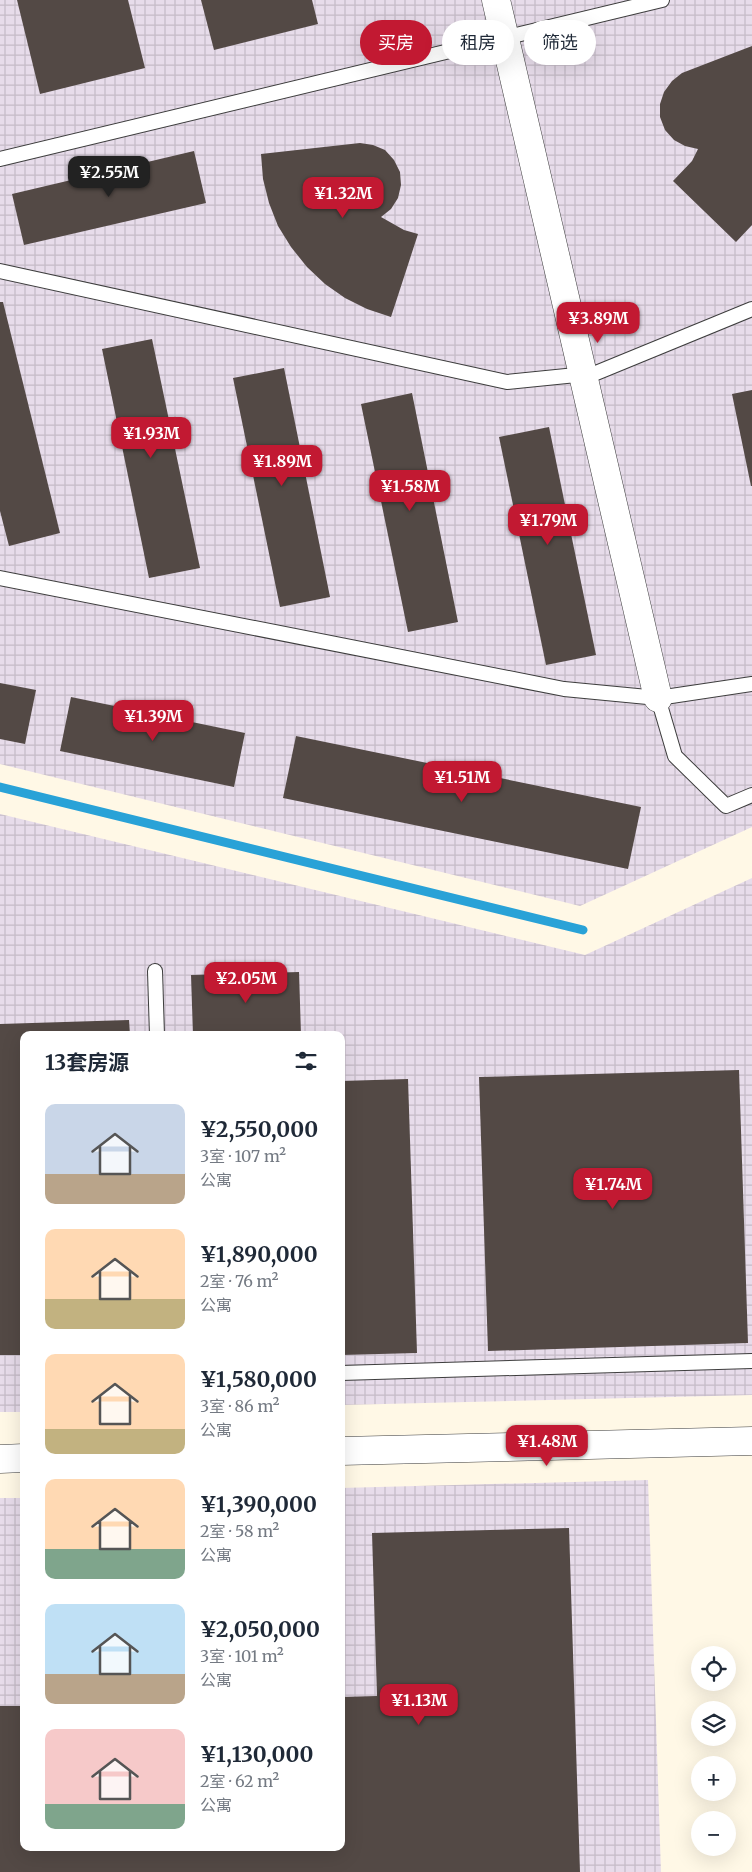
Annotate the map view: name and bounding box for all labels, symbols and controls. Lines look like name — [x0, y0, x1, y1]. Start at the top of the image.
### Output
chip: 买房 — [360, 20, 432, 65]
chip: 租房 — [442, 20, 514, 65]
chip: 筛选 — [524, 20, 596, 65]
pin: ¥2.55M — [68, 156, 150, 198]
text: ¥2.55M — [79, 162, 139, 182]
pin: ¥1.32M — [302, 176, 384, 219]
text: ¥1.32M — [314, 183, 372, 203]
pin: ¥3.89M — [557, 302, 639, 344]
text: ¥3.89M — [568, 308, 628, 328]
pin: ¥1.93M — [110, 416, 192, 459]
text: ¥1.93M — [122, 423, 180, 443]
pin: ¥1.89M — [241, 444, 323, 487]
text: ¥1.89M — [252, 451, 312, 471]
pin: ¥1.58M — [369, 470, 451, 512]
text: ¥1.58M — [380, 476, 440, 496]
pin: ¥1.79M — [507, 504, 589, 546]
text: ¥1.79M — [519, 510, 577, 530]
pin: ¥1.39M — [112, 700, 194, 742]
text: ¥1.39M — [124, 706, 182, 726]
pin: ¥1.51M — [421, 760, 503, 803]
text: ¥1.51M — [434, 767, 490, 787]
pin: ¥2.05M — [205, 962, 287, 1004]
text: ¥2.05M — [215, 968, 277, 988]
icon: filters — [292, 1047, 320, 1075]
text: 13套房源 — [45, 1049, 129, 1076]
text: ¥2,550,000 — [200, 1116, 318, 1143]
icon: home — [85, 1124, 145, 1184]
text: 3室 · 107 m² — [200, 1146, 286, 1166]
pin: ¥1.74M — [572, 1168, 654, 1210]
text: 公寓 — [200, 1170, 232, 1190]
text: ¥1.74M — [584, 1174, 642, 1194]
text: ¥1,890,000 — [200, 1241, 318, 1268]
icon: home — [85, 1249, 145, 1309]
text: 2室 · 76 m² — [200, 1271, 279, 1291]
text: 公寓 — [200, 1295, 232, 1315]
text: ¥1,580,000 — [200, 1366, 317, 1393]
icon: home — [85, 1374, 145, 1434]
text: 3室 · 86 m² — [200, 1396, 279, 1416]
text: 公寓 — [200, 1420, 232, 1440]
pin: ¥1.48M — [506, 1424, 588, 1467]
text: ¥1.48M — [517, 1431, 577, 1451]
text: ¥1,390,000 — [200, 1491, 317, 1518]
icon: home — [85, 1499, 145, 1559]
text: 2室 · 58 m² — [200, 1521, 279, 1541]
text: 公寓 — [200, 1545, 232, 1565]
text: ¥2,050,000 — [200, 1616, 320, 1643]
icon: home — [85, 1624, 145, 1684]
text: 3室 · 101 m² — [200, 1646, 284, 1666]
map controls — [691, 1646, 736, 1856]
button: locate — [691, 1646, 736, 1691]
text: 公寓 — [200, 1670, 232, 1690]
pin: ¥1.13M — [378, 1684, 460, 1726]
text: ¥1.13M — [391, 1690, 447, 1710]
button: layers — [691, 1701, 736, 1746]
text: ¥1,130,000 — [200, 1741, 313, 1768]
icon: home — [85, 1749, 145, 1809]
button: + — [691, 1756, 736, 1801]
text: 2室 · 62 m² — [200, 1771, 279, 1791]
text: 公寓 — [200, 1795, 232, 1815]
button: − — [691, 1811, 736, 1856]

